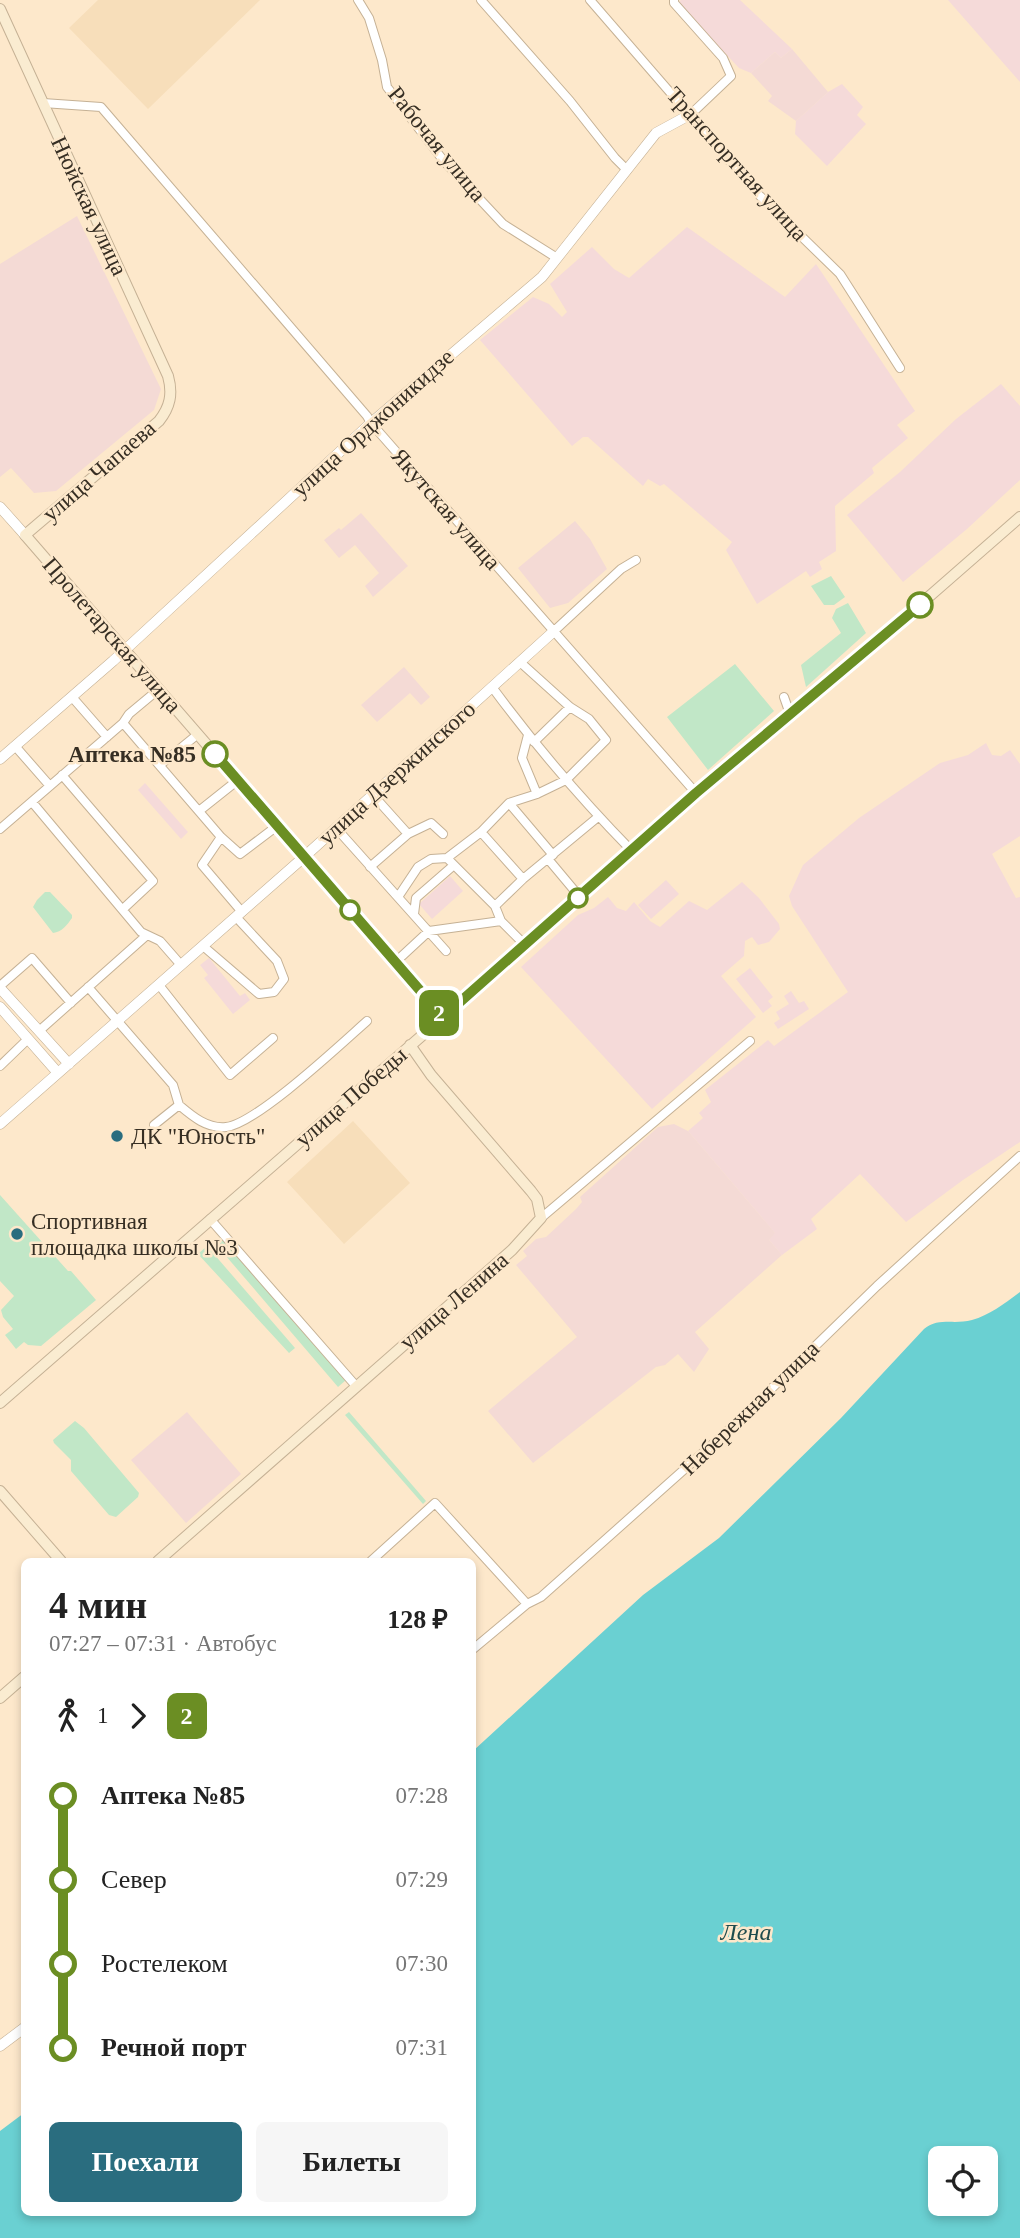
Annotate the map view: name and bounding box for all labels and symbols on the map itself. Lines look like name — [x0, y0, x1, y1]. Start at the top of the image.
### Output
street label: Рабочая улица — [383, 82, 491, 206]
street label: Транспортная улица — [661, 82, 813, 246]
street label: Нюйская улица — [46, 133, 132, 279]
street label: улица Орджоникидзе — [287, 344, 459, 502]
street label: улица Чапаева — [38, 415, 160, 527]
street label: Якутская улица — [387, 443, 505, 575]
street label: Пролетарская улица — [38, 552, 186, 718]
unlabelled marker — [907, 592, 933, 618]
street label: улица Дзержинского — [314, 696, 480, 850]
marker: Аптека №85 — [202, 741, 228, 767]
place label: Аптека №85 — [68, 742, 196, 767]
unlabelled marker — [568, 888, 588, 908]
unlabelled marker — [340, 900, 360, 920]
line badge: 2 — [416, 990, 462, 1036]
street label: улица Победы — [290, 1042, 412, 1152]
place label: ДК "Юность" — [131, 1124, 265, 1149]
marker: ДК "Юность" — [109, 1128, 125, 1144]
place label: Спортивная площадка школы №3 — [31, 1209, 238, 1260]
marker: Спортивная площадка школы №3 — [9, 1226, 25, 1242]
street label: улица Ленина — [395, 1247, 513, 1355]
street label: Набережная улица — [676, 1336, 824, 1480]
water label: Лена — [720, 1919, 771, 1945]

